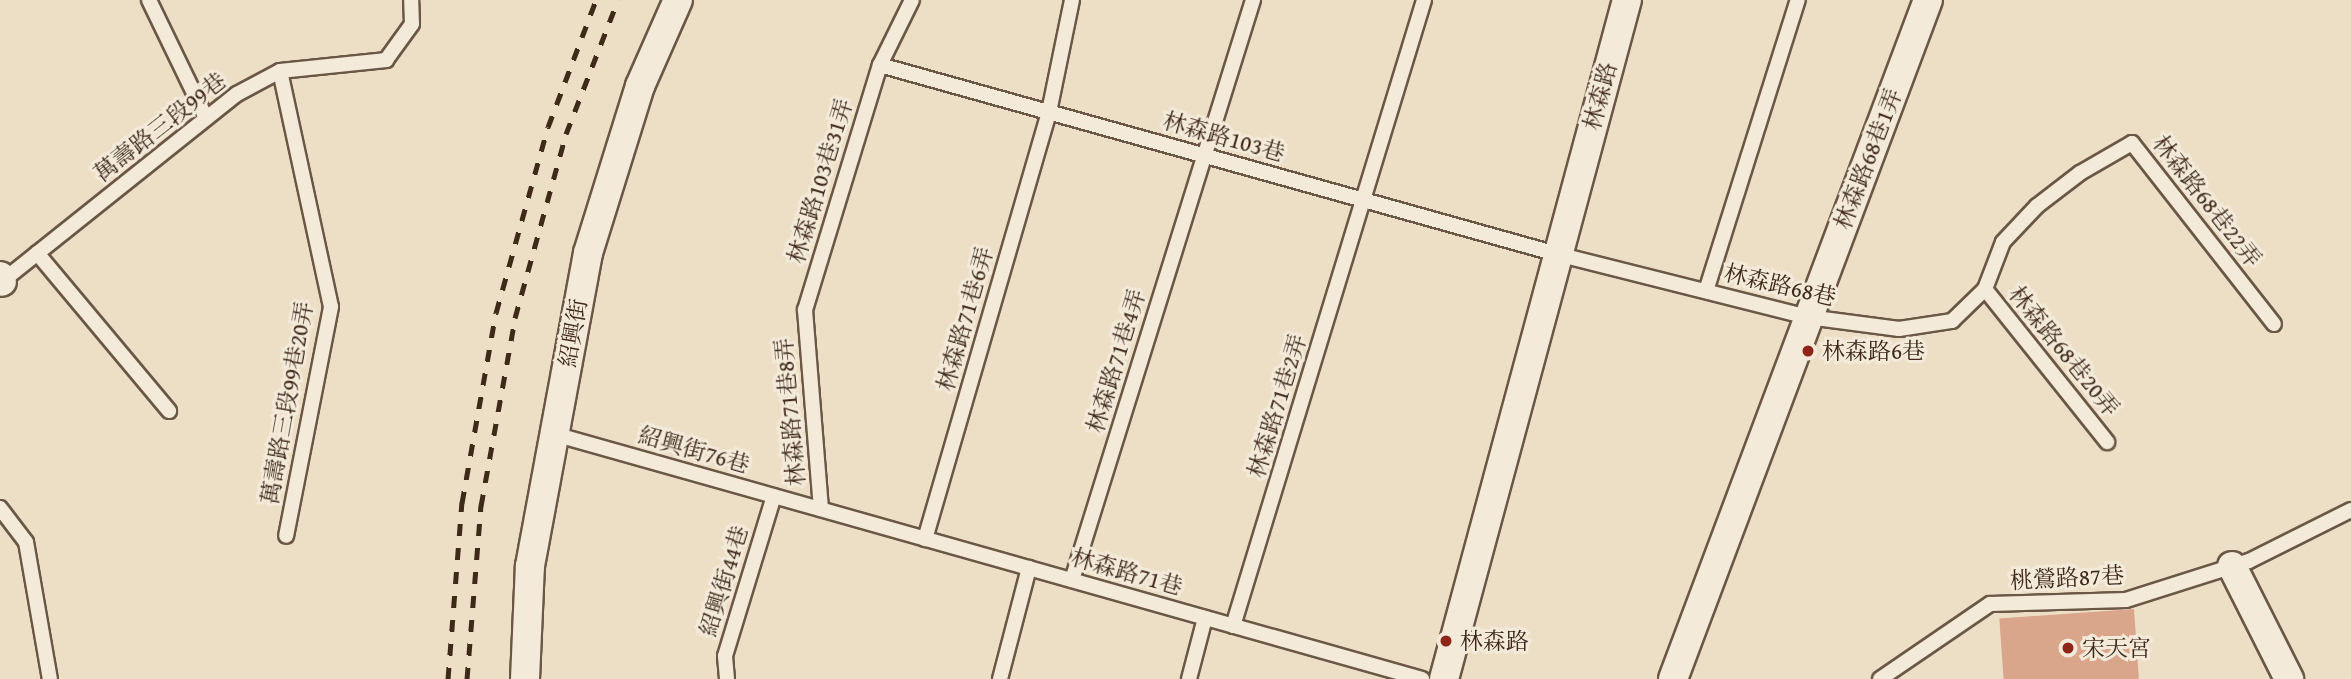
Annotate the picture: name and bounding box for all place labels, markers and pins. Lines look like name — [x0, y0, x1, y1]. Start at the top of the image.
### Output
place label: 林森路6巷 — [1822, 337, 1925, 365]
marker: 林森路6巷 — [1800, 343, 1816, 359]
place label: 林森路 — [1460, 627, 1529, 655]
marker: 林森路 — [1438, 633, 1454, 649]
place label: 宋天宮 — [2082, 634, 2151, 662]
marker: 宋天宮 — [2060, 640, 2076, 656]

